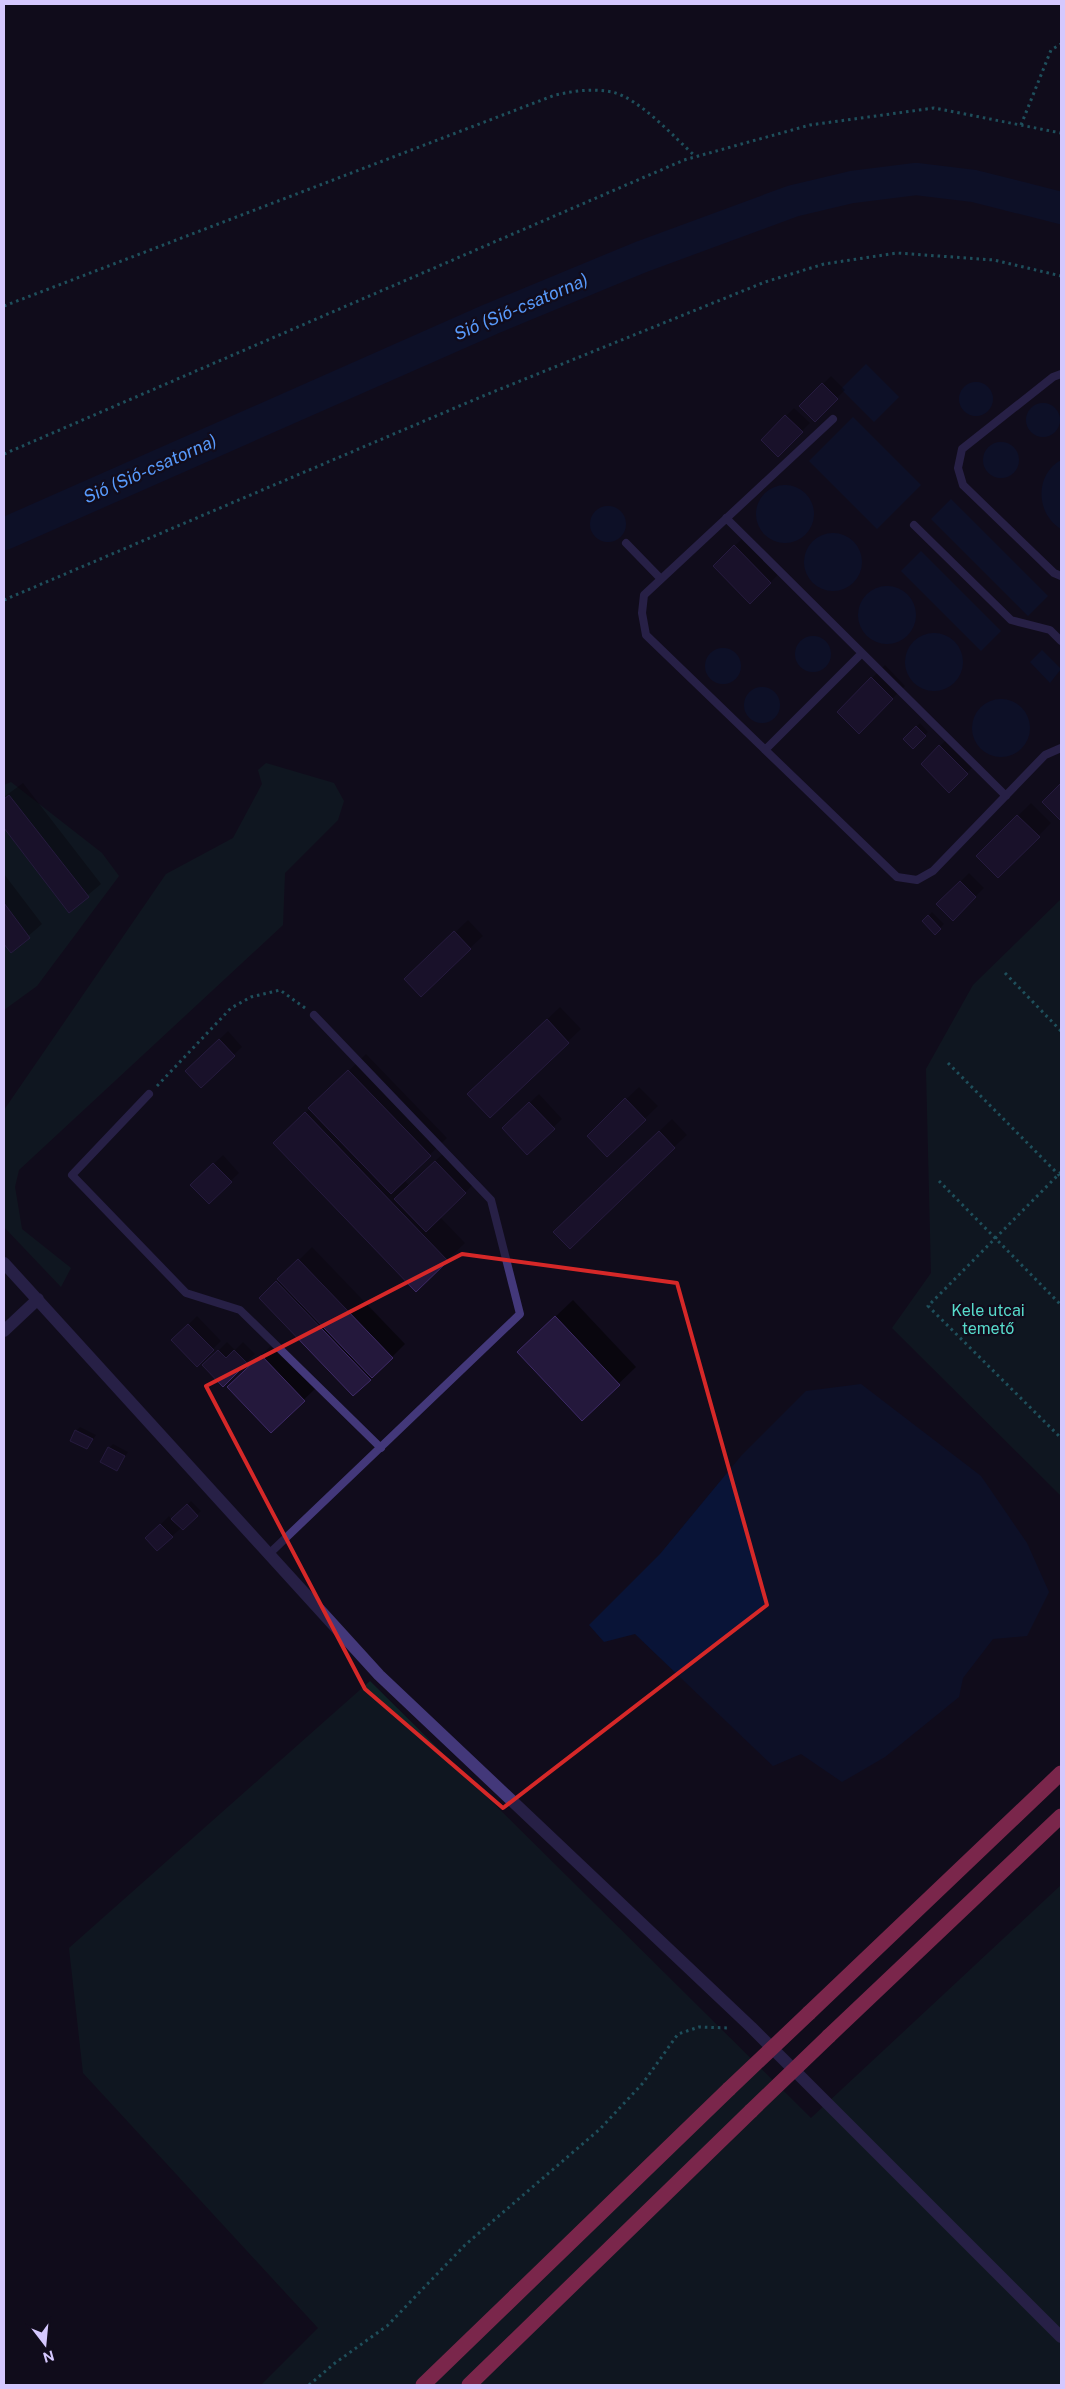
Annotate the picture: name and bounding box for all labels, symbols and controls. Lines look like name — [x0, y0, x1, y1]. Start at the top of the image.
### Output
water label: Sió (Sió-csatorna) — [450, 269, 591, 344]
water label: Sió (Sió-csatorna) — [80, 430, 220, 507]
park label: Kele utcai temető — [951, 1301, 1025, 1338]
north arrow — [20, 2319, 70, 2369]
text: N — [41, 2347, 56, 2366]

